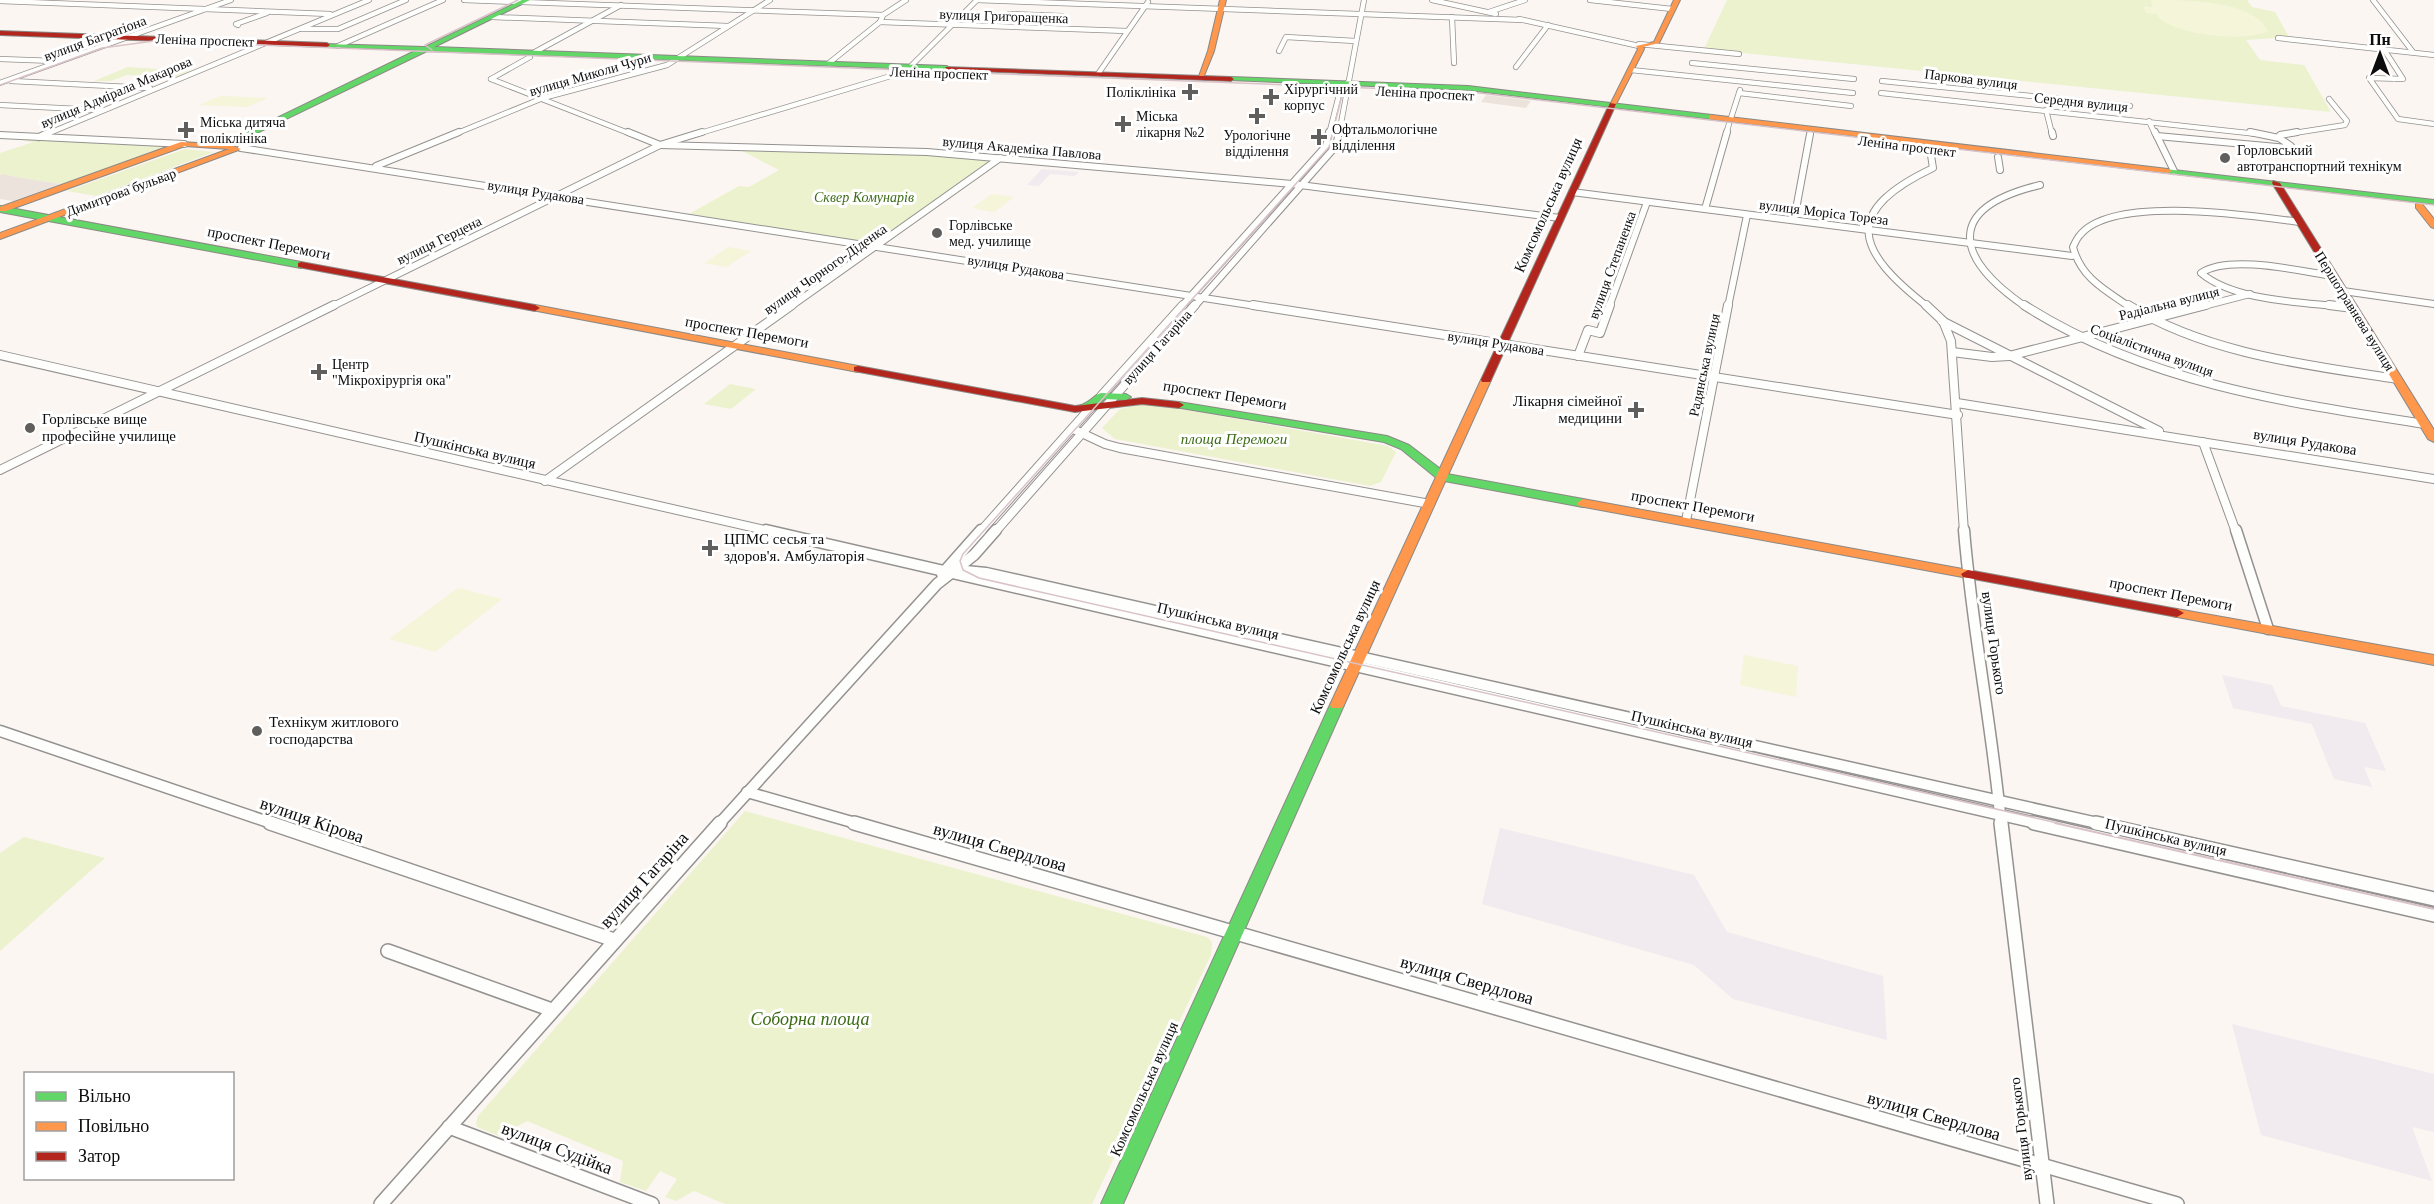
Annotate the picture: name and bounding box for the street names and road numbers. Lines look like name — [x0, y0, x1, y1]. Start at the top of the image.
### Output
street label: вулиця Григоращенка — [939, 7, 1070, 26]
street label: вулиця Багратіона — [42, 13, 149, 64]
street label: Леніна проспект — [155, 31, 255, 50]
street label: вулиця Миколи Чури — [528, 50, 653, 99]
street label: вулиця Адмірала Макарова — [38, 53, 195, 131]
street label: Леніна проспект — [889, 64, 989, 83]
street label: Паркова вулиця — [1924, 66, 2019, 93]
street label: Леніна проспект — [1375, 83, 1475, 104]
street label: Середня вулиця — [2033, 90, 2129, 115]
street label: Леніна проспект — [1857, 133, 1957, 160]
street label: вулиця Академіка Павлова — [942, 134, 1103, 163]
street label: Комсомольська вулиця — [1511, 135, 1585, 275]
street label: Димитрова бульвар — [64, 166, 178, 219]
street label: вулиця Рудакова — [487, 177, 586, 208]
street label: вулиця Моріса Тореза — [1758, 197, 1890, 228]
street label: вулиця Степаненка — [1586, 208, 1639, 321]
street label: вулиця Герцена — [395, 213, 485, 267]
street label: вулиця Чорного-Діденка — [761, 221, 890, 317]
street label: проспект Перемоги — [206, 223, 332, 263]
street label: Першотравнева вулиця — [2312, 249, 2398, 374]
street label: вулиця Рудакова — [967, 252, 1066, 283]
street label: Радіальна вулиця — [2117, 284, 2221, 323]
street label: вулиця Гагаріна — [1120, 306, 1195, 388]
street label: Радянська вулиця — [1686, 312, 1723, 418]
street label: проспект Перемоги — [684, 313, 810, 351]
street label: Соціалістична вулиця — [2088, 321, 2216, 380]
street label: вулиця Рудакова — [1447, 328, 1546, 359]
street label: проспект Перемоги — [1162, 377, 1288, 413]
street label: вулиця Рудакова — [2252, 426, 2358, 458]
street label: Пушкінська вулиця — [413, 428, 537, 472]
street label: проспект Перемоги — [1630, 487, 1756, 525]
street label: проспект Перемоги — [2108, 574, 2234, 614]
street label: Комсомольська вулиця — [1307, 577, 1383, 716]
street label: вулиця Горького — [1979, 590, 2009, 696]
street label: Пушкінська вулиця — [1156, 599, 1280, 643]
street label: Пушкінська вулиця — [1630, 707, 1754, 751]
street label: вулиця Кірова — [258, 793, 366, 847]
street label: Пушкінська вулиця — [2104, 815, 2228, 859]
street label: вулиця Свердлова — [931, 818, 1069, 876]
street label: вулиця Гагаріна — [596, 828, 692, 932]
street label: вулиця Свердлова — [1398, 951, 1536, 1009]
street label: Комсомольська вулиця — [1107, 1019, 1181, 1159]
street label: вулиця Горького — [2007, 1076, 2035, 1182]
street label: вулиця Свердлова — [1865, 1087, 2003, 1145]
street label: вулиця Судійка — [499, 1118, 615, 1178]

